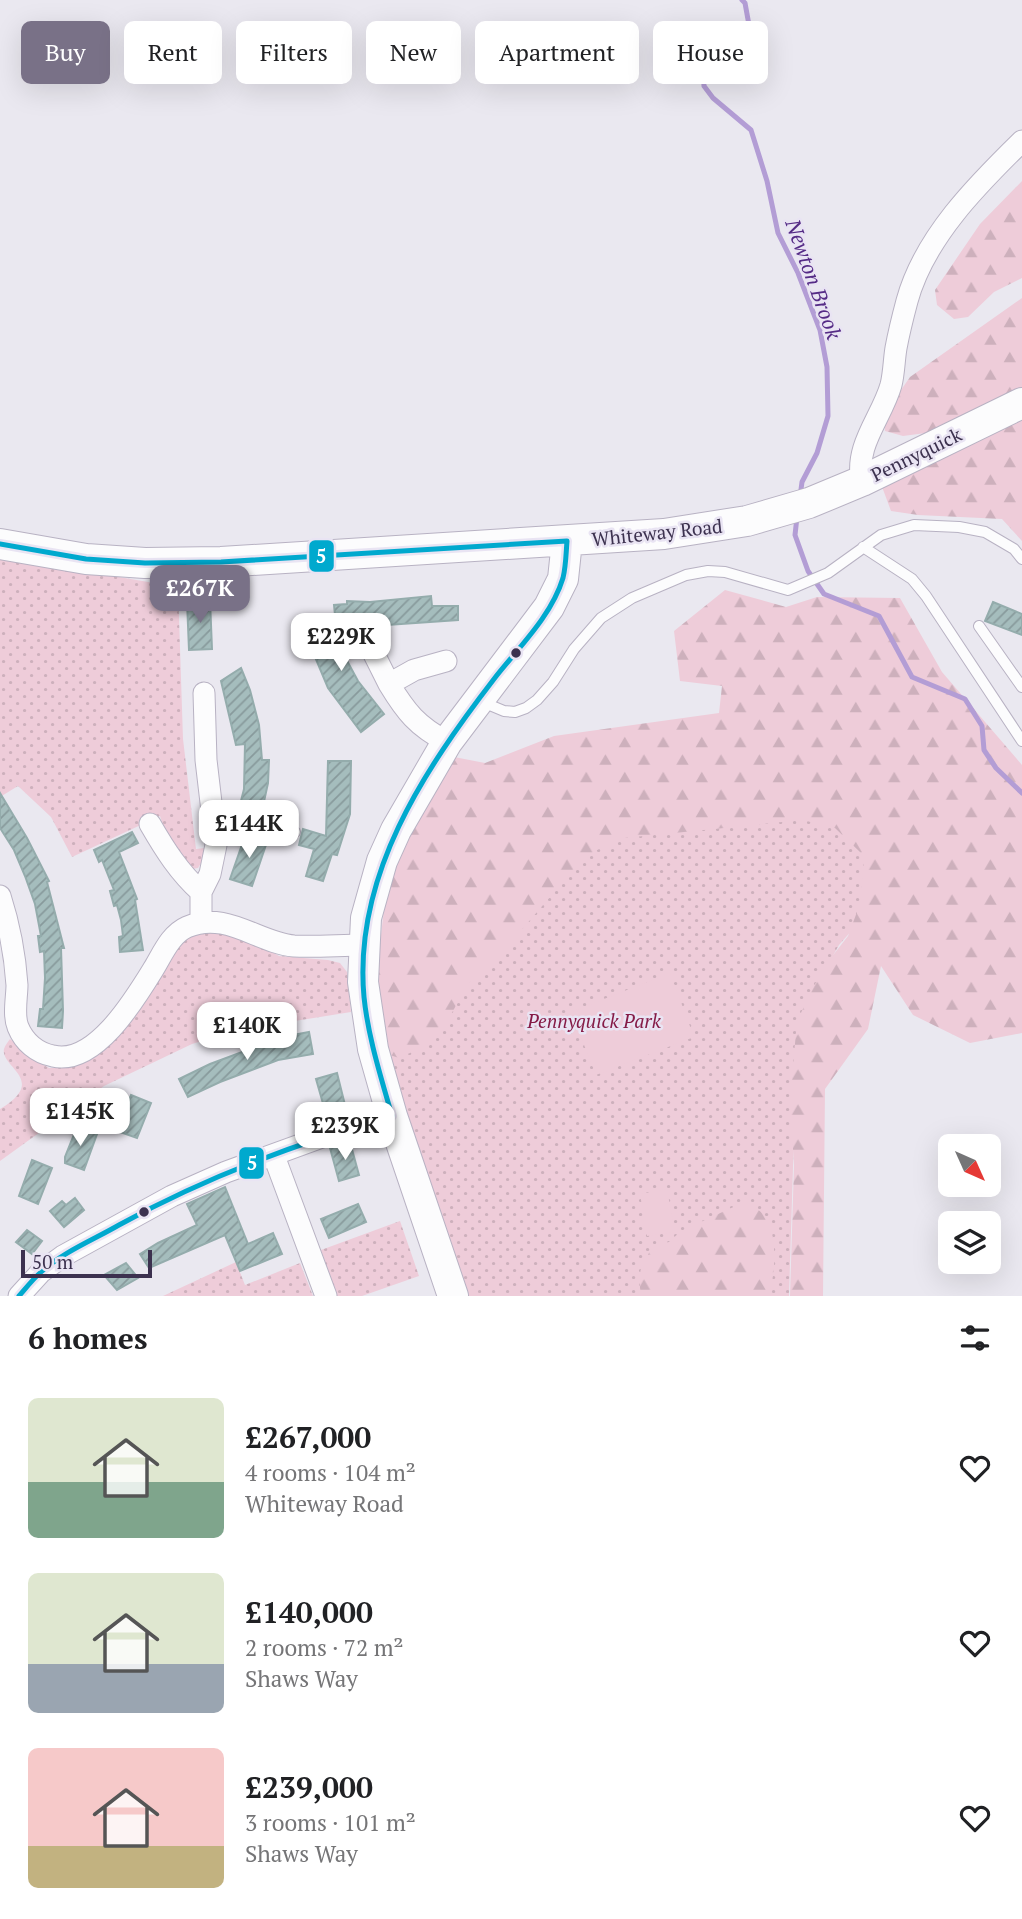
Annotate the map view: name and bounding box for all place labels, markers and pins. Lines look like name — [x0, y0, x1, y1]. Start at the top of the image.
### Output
pin: £267K — [151, 566, 249, 625]
pin: £229K — [292, 614, 390, 673]
unlabelled marker — [509, 646, 523, 660]
pin: £144K — [200, 800, 298, 860]
pin: £140K — [198, 1002, 296, 1062]
pin: £145K — [31, 1088, 129, 1148]
pin: £239K — [296, 1102, 394, 1162]
unlabelled marker — [137, 1205, 151, 1219]

